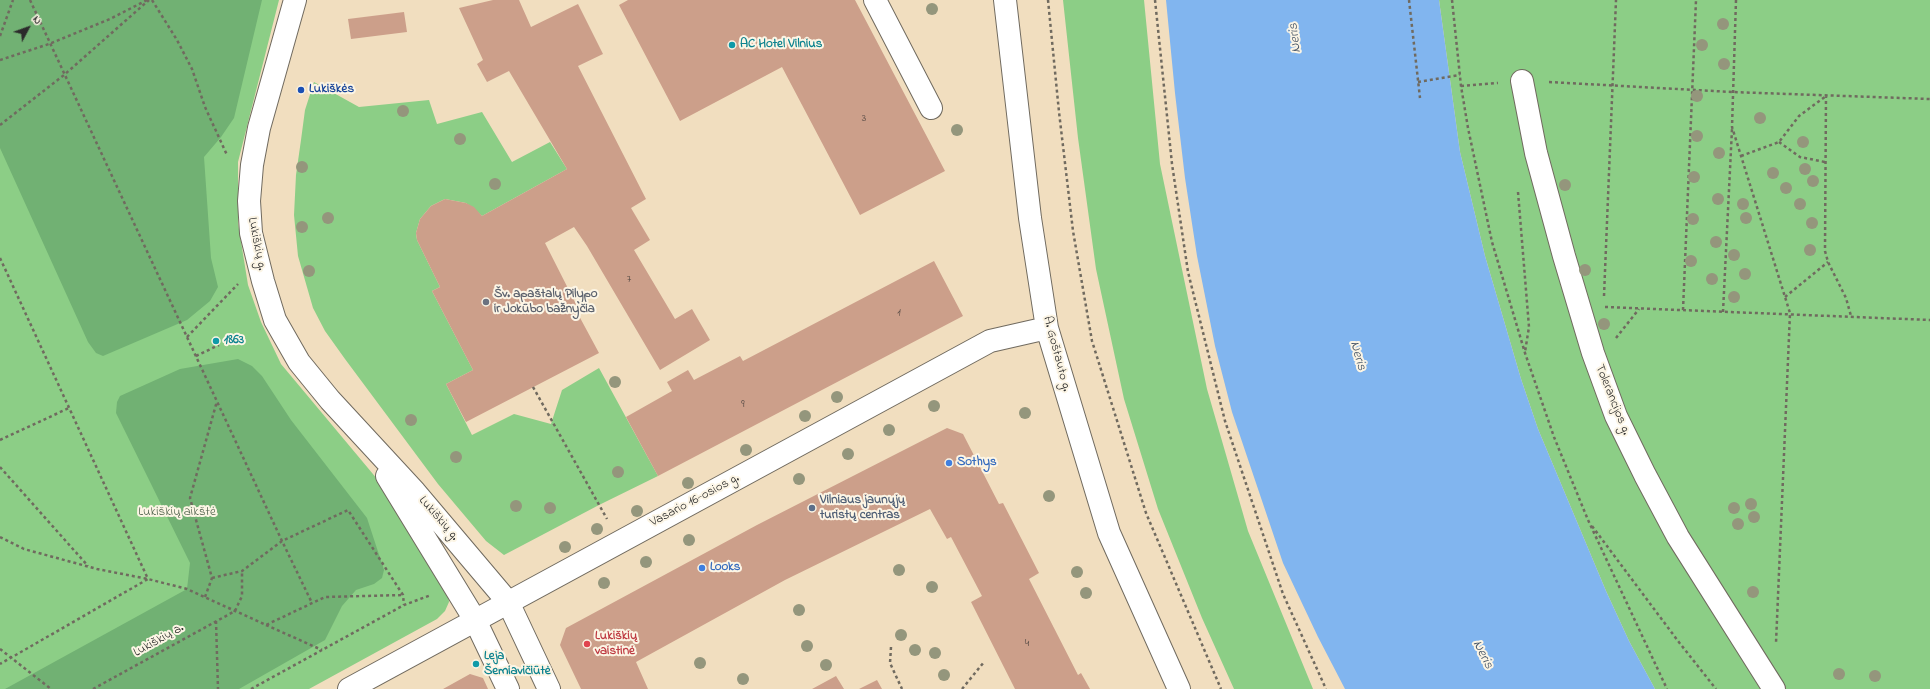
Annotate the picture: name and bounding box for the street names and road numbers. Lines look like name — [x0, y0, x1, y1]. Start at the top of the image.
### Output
street label: Lukiškių g. — [243, 216, 269, 272]
street label: A. Goštauto g. — [1038, 315, 1074, 393]
street label: Tolerancijos g. — [1591, 362, 1633, 438]
street label: Vasario 16-osios g. — [648, 471, 742, 531]
street label: Lukiškių g. — [414, 493, 462, 545]
street label: Lukiškių a. — [131, 621, 187, 661]

